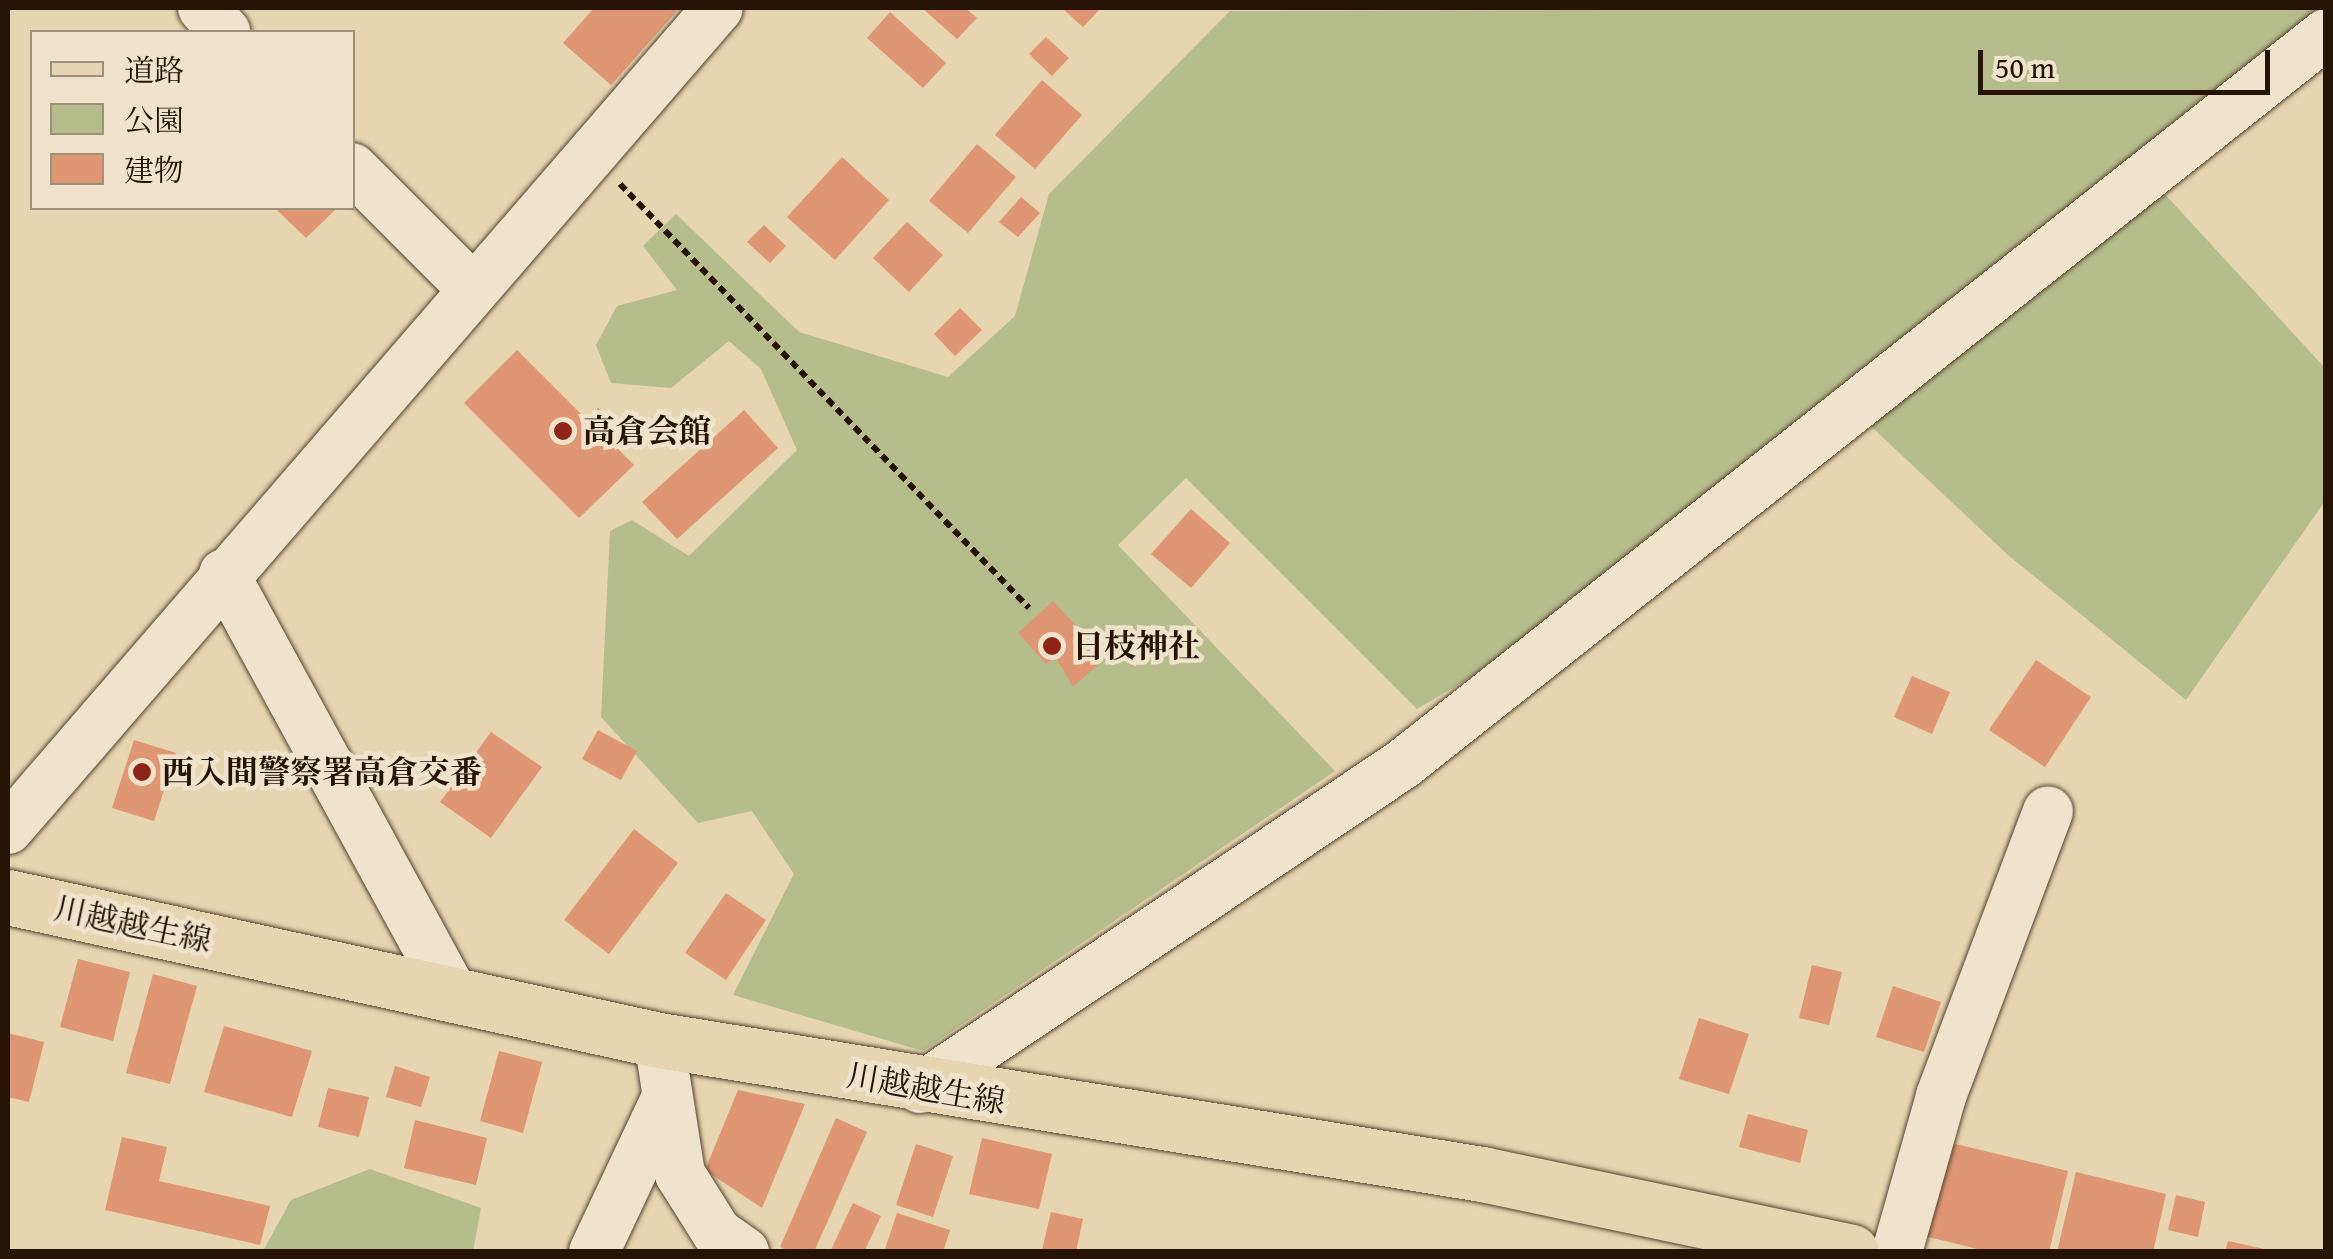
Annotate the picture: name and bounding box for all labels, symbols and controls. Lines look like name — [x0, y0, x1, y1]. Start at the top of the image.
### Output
legend — [30, 30, 355, 210]
scale bar — [1983, 30, 2276, 92]
text: 50 m — [1995, 45, 2055, 89]
text: 道路 — [124, 48, 184, 92]
text: 公園 — [124, 98, 184, 142]
text: 建物 — [124, 148, 184, 192]
place label: 高倉会館 — [583, 412, 711, 450]
marker: 高倉会館 — [552, 420, 574, 442]
place label: 日枝神社 — [1072, 627, 1200, 665]
marker: 日枝神社 — [1041, 635, 1063, 657]
place label: 西入間警察署高倉交番 — [162, 753, 482, 791]
marker: 西入間警察署高倉交番 — [131, 761, 153, 783]
street label: 川越越生線 — [51, 890, 215, 960]
street label: 川越越生線 — [844, 1056, 1008, 1122]

